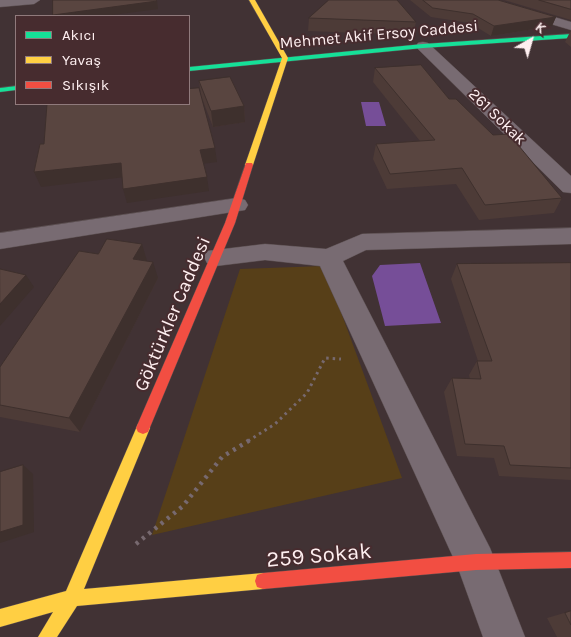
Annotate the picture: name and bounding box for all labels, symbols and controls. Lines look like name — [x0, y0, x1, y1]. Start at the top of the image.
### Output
legend — [15, 15, 190, 105]
north arrow — [506, 15, 556, 65]
street label: Mehmet Akif Ersoy Caddesi — [279, 17, 479, 53]
text: K — [532, 18, 549, 37]
text: Akıcı — [62, 26, 96, 44]
text: Yavaş — [62, 51, 101, 69]
text: Sıkışık — [62, 76, 109, 94]
street label: 261 Sokak — [464, 85, 530, 149]
street label: Göktürkler Caddesi — [130, 233, 216, 395]
street label: 259 Sokak — [265, 538, 373, 574]

